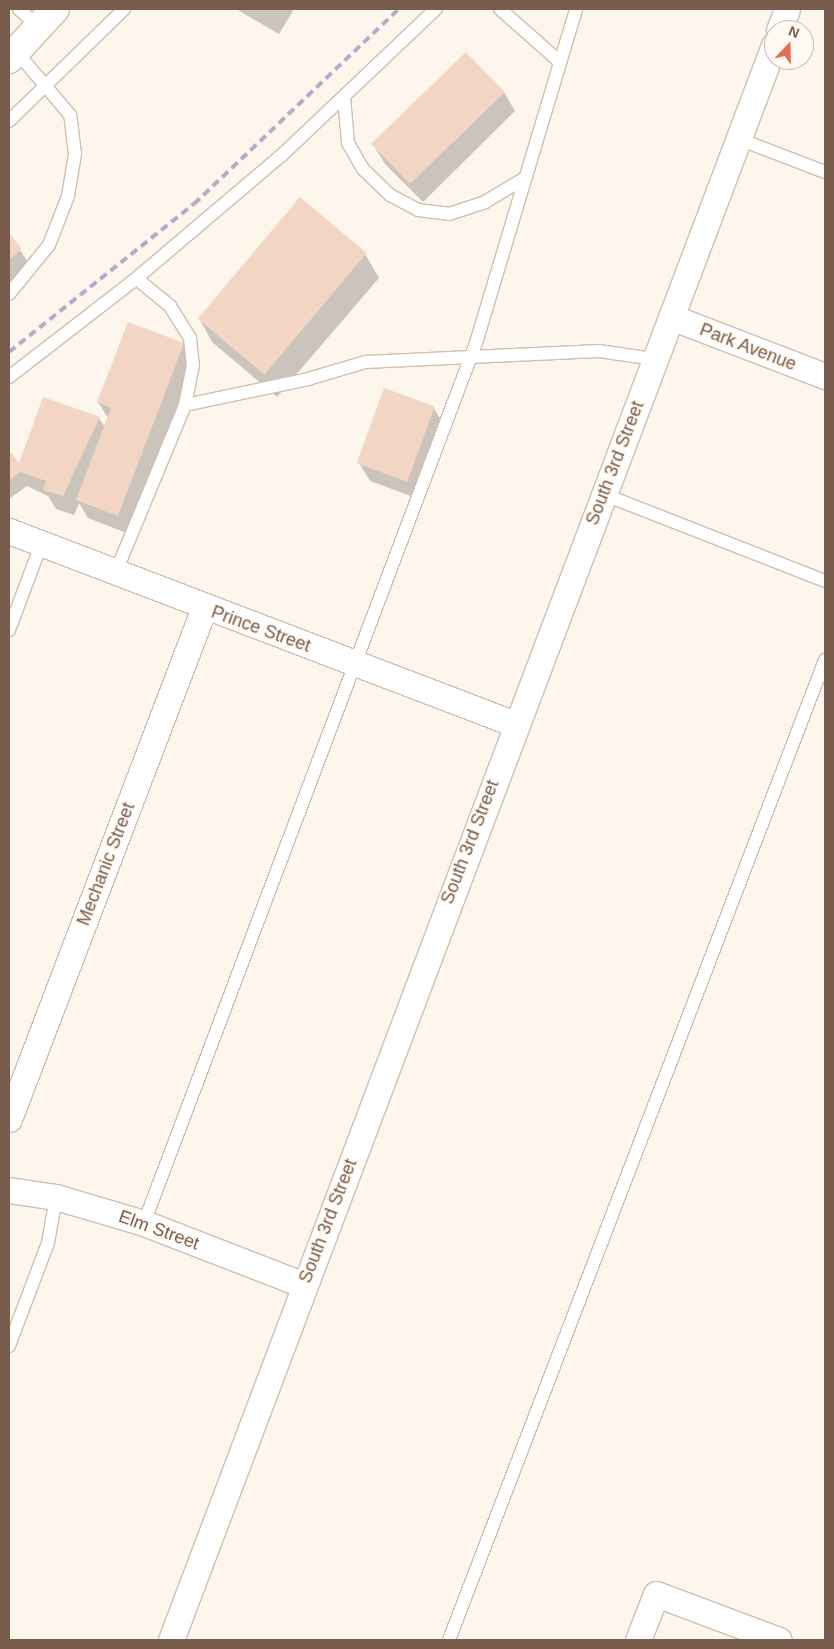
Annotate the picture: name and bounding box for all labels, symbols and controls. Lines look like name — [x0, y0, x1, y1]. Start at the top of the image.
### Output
north arrow — [764, 20, 814, 70]
text: N — [786, 23, 802, 41]
street label: Park Avenue — [696, 319, 800, 375]
street label: South 3rd Street — [581, 398, 649, 528]
street label: Prince Street — [208, 601, 314, 657]
street label: South 3rd Street — [436, 777, 504, 907]
street label: Mechanic Street — [73, 799, 139, 929]
street label: South 3rd Street — [294, 1156, 362, 1286]
street label: Elm Street — [116, 1205, 202, 1255]

